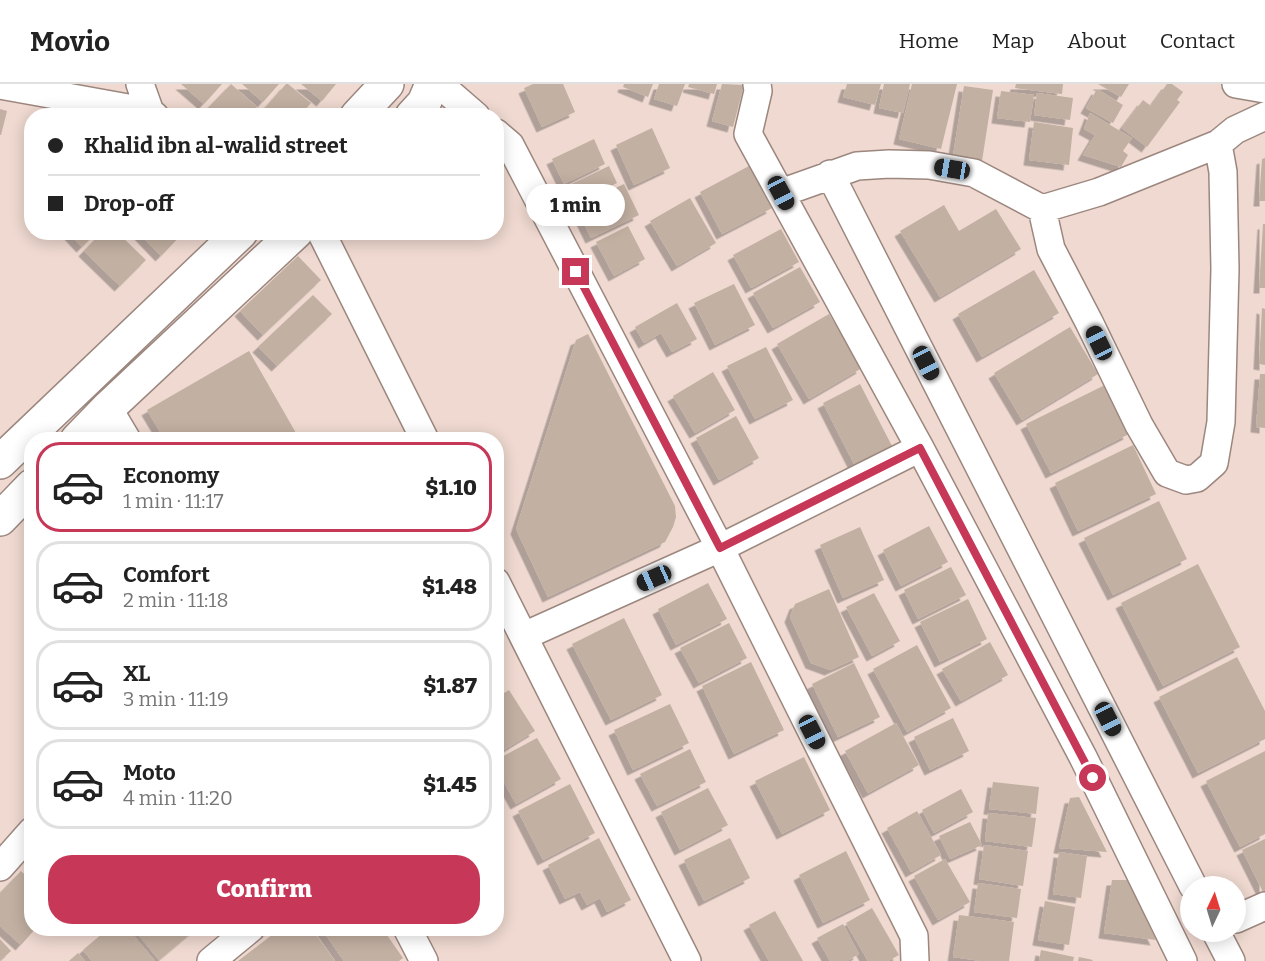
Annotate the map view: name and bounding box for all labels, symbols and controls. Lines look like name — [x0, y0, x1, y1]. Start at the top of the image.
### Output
text: Movio — [30, 25, 110, 58]
text: Home — [899, 28, 959, 54]
text: Map — [992, 28, 1034, 54]
text: About — [1067, 28, 1127, 54]
text: Contact — [1160, 28, 1235, 54]
text: Khalid ibn al-walid street — [84, 132, 348, 159]
car — [933, 157, 971, 181]
car — [765, 173, 797, 213]
callout: 1 min — [526, 185, 626, 227]
text: Drop-off — [84, 190, 174, 217]
text: 1 min — [550, 193, 601, 217]
route end — [562, 258, 589, 285]
car — [1083, 323, 1115, 363]
car — [910, 343, 942, 383]
icon: car — [51, 460, 105, 514]
text: Economy — [123, 462, 219, 489]
text: $1.10 — [425, 474, 477, 501]
text: 1 min · 11:17 — [123, 489, 223, 513]
icon: car — [51, 559, 105, 613]
text: Comfort — [123, 561, 210, 588]
car — [634, 562, 674, 594]
text: $1.48 — [422, 573, 477, 600]
text: 2 min · 11:18 — [123, 588, 228, 612]
icon: car — [51, 658, 105, 712]
text: XL — [123, 660, 150, 687]
text: $1.87 — [423, 672, 477, 699]
text: 3 min · 11:19 — [123, 687, 229, 711]
car — [1092, 699, 1124, 739]
car — [796, 712, 828, 752]
icon: car — [51, 757, 105, 811]
text: Moto — [123, 759, 176, 786]
route start — [1079, 764, 1106, 791]
text: $1.45 — [423, 771, 477, 798]
text: 4 min · 11:20 — [123, 786, 233, 810]
button: Confirm — [48, 855, 480, 924]
north arrow — [1180, 876, 1246, 942]
map controls — [1180, 876, 1246, 942]

